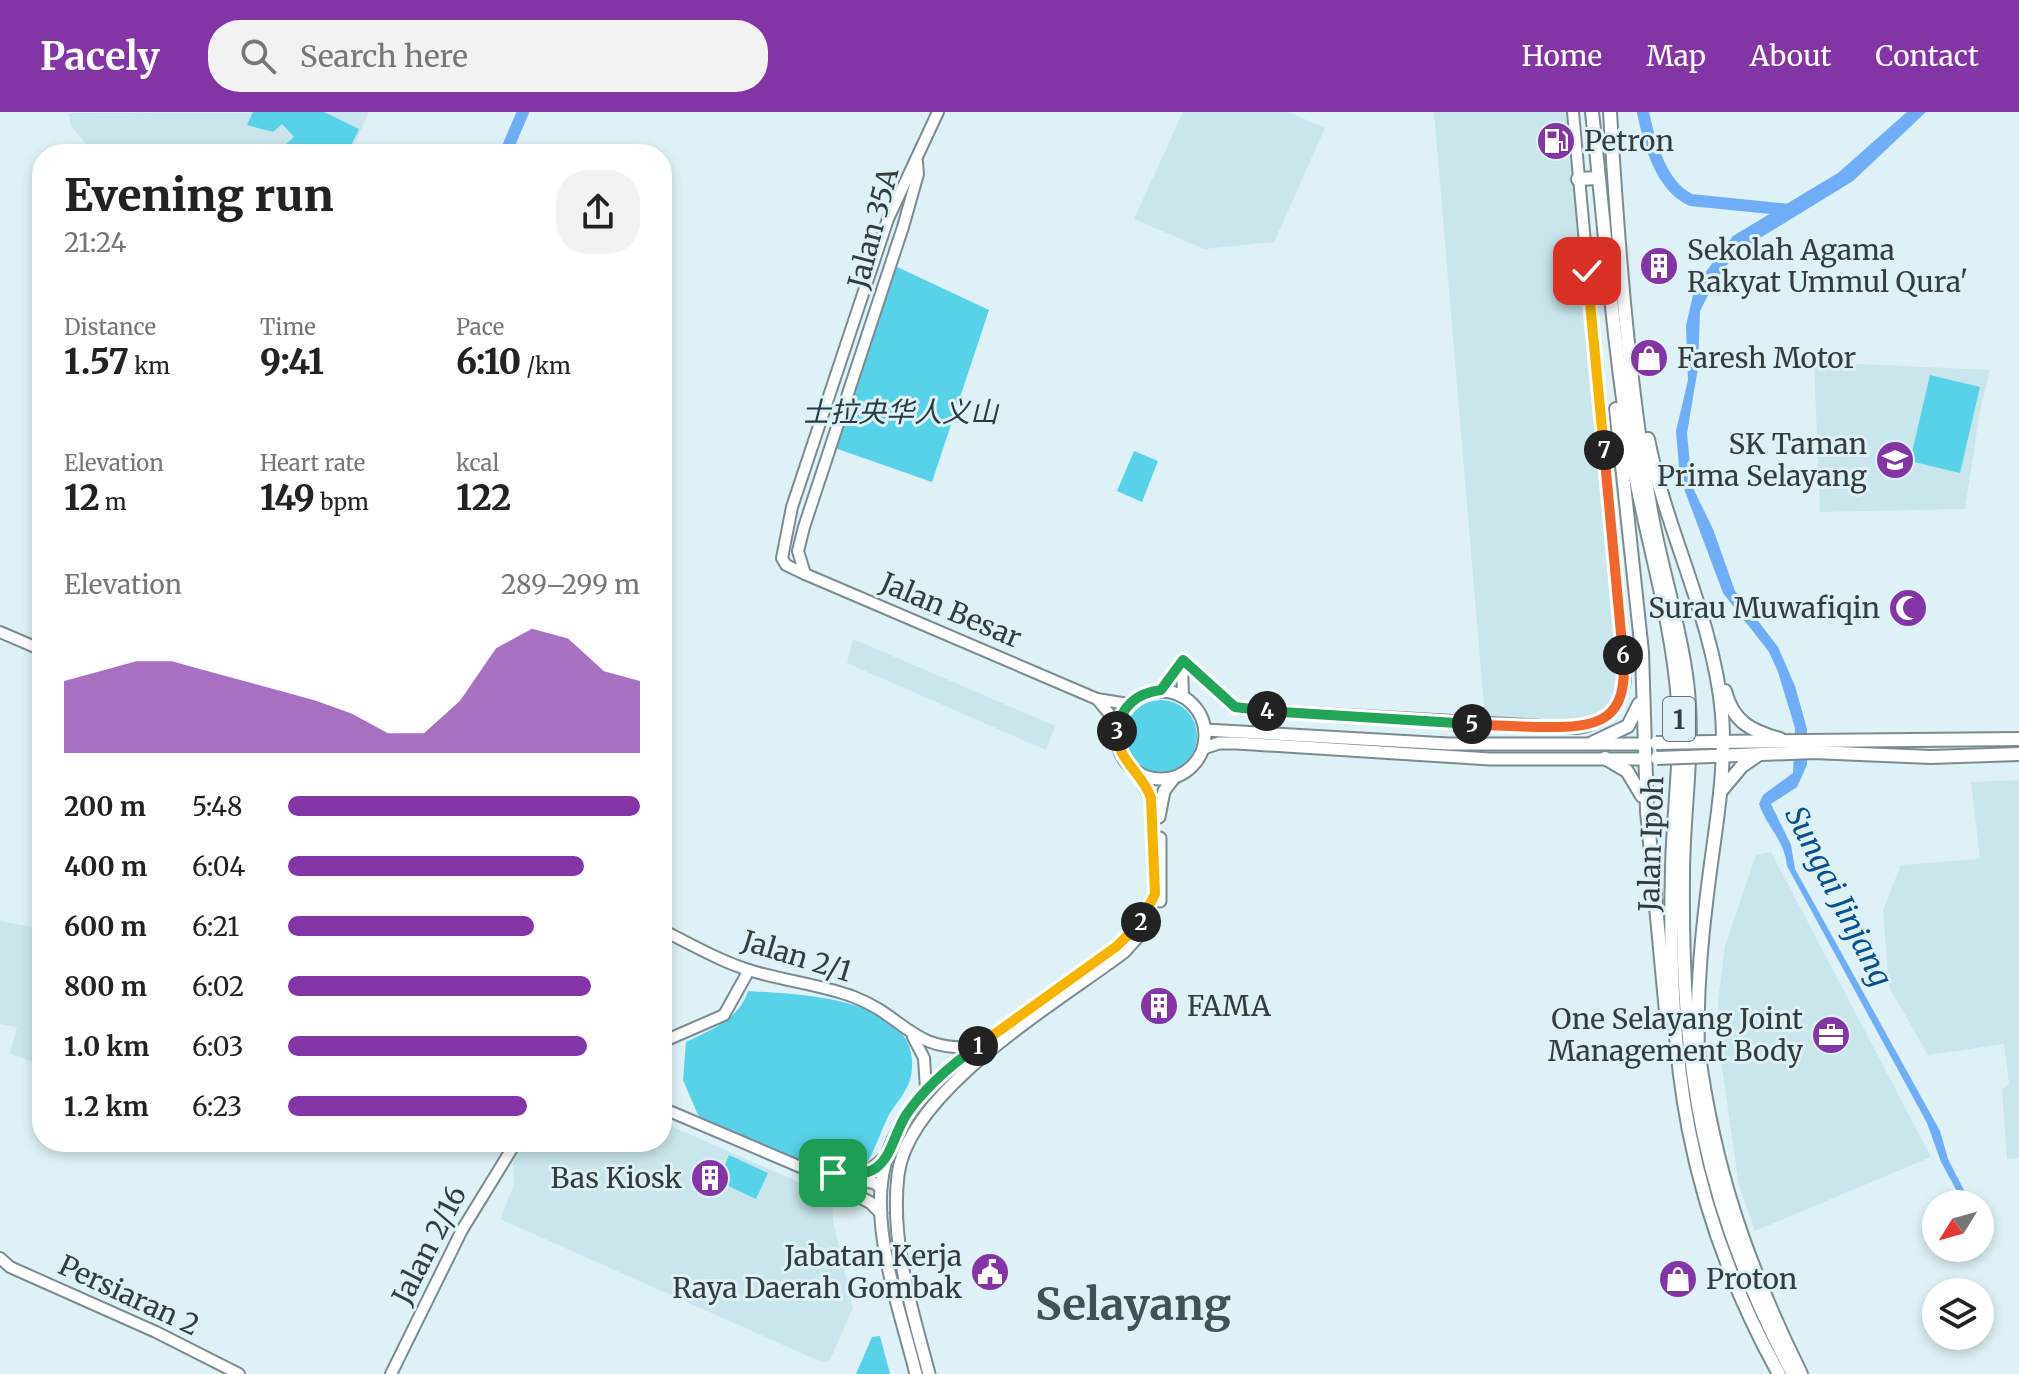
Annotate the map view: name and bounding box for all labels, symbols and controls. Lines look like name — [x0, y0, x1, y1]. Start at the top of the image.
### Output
search box — [208, 20, 768, 92]
text: Pacely — [40, 33, 160, 80]
icon: search — [236, 34, 280, 78]
text: Search here — [300, 37, 468, 75]
text: Home — [1521, 38, 1602, 74]
text: Map — [1646, 38, 1706, 74]
text: About — [1750, 38, 1831, 74]
text: Contact — [1875, 38, 1979, 74]
fuel station icon: Petron — [1535, 120, 1577, 162]
place label: Petron — [1584, 123, 1674, 159]
street label: Jalan 35A — [839, 164, 906, 293]
text: Evening run — [64, 168, 333, 223]
button: share — [556, 170, 640, 254]
text: 21:24 — [64, 226, 126, 259]
place label: Sekolah Agama Rakyat Ummul Qura' — [1687, 232, 1968, 300]
pin — [1553, 237, 1621, 305]
building icon: Sekolah Agama Rakyat Ummul Qura' — [1638, 245, 1680, 287]
icon: check — [1565, 249, 1609, 293]
text: Distance — [64, 313, 156, 341]
text: Time — [260, 313, 316, 341]
text: Pace — [456, 313, 504, 341]
shop icon: Faresh Motor — [1628, 337, 1670, 379]
place label: Faresh Motor — [1677, 340, 1856, 376]
text: 1.57 — [64, 341, 129, 383]
text: 9:41 — [260, 341, 324, 383]
text: 6:10 — [456, 341, 521, 383]
text: km — [129, 352, 170, 380]
text: /km — [521, 352, 571, 380]
park label: 士拉央华人义山 — [802, 394, 1000, 430]
place label: SK Taman Prima Selayang — [1657, 426, 1867, 494]
pin: 7 — [1584, 430, 1624, 470]
text: 7 — [1597, 436, 1611, 464]
school or university icon: SK Taman Prima Selayang — [1874, 439, 1916, 481]
text: Elevation — [64, 449, 164, 477]
text: Heart rate — [260, 449, 365, 477]
text: kcal — [456, 449, 499, 477]
text: 12 — [64, 477, 100, 519]
text: 149 — [260, 477, 315, 519]
text: 122 — [456, 477, 511, 519]
text: m — [100, 488, 127, 516]
text: bpm — [315, 488, 369, 516]
street label: Jalan Besar — [874, 564, 1027, 656]
text: Elevation — [64, 568, 182, 601]
text: 289–299 m — [501, 568, 640, 601]
mosque icon: Surau Muwafiqin — [1887, 587, 1929, 629]
place label: Surau Muwafiqin — [1648, 590, 1880, 626]
pin: 6 — [1603, 635, 1643, 675]
text: 6 — [1616, 641, 1630, 669]
pin: 4 — [1247, 691, 1287, 731]
text: 4 — [1260, 697, 1274, 725]
road number: 1 — [1663, 697, 1695, 741]
pin: 5 — [1452, 704, 1492, 744]
text: 5 — [1466, 710, 1478, 738]
pin: 3 — [1097, 711, 1137, 751]
text: 3 — [1111, 717, 1123, 745]
street label: Jalan Ipoh — [1631, 776, 1671, 913]
text: 200 m — [64, 790, 146, 823]
text: 5:48 — [192, 790, 242, 823]
water label: Sungai Jinjang — [1777, 800, 1901, 992]
text: 400 m — [64, 850, 147, 883]
text: 6:04 — [192, 850, 245, 883]
pin: 2 — [1121, 902, 1161, 942]
text: 2 — [1135, 908, 1147, 936]
text: 600 m — [64, 910, 147, 943]
text: 6:21 — [192, 910, 239, 943]
street label: Jalan 2/1 — [737, 922, 856, 990]
text: 800 m — [64, 970, 147, 1003]
text: 6:02 — [192, 970, 244, 1003]
building icon: FAMA — [1138, 985, 1180, 1027]
place label: FAMA — [1187, 988, 1271, 1024]
place label: One Selayang Joint Management Body — [1548, 1001, 1804, 1069]
office icon: One Selayang Joint Management Body — [1810, 1014, 1852, 1056]
pin: 1 — [958, 1026, 998, 1066]
text: 1.0 km — [64, 1030, 149, 1063]
text: 6:03 — [192, 1030, 243, 1063]
text: 1 — [973, 1032, 983, 1060]
text: 1.2 km — [64, 1090, 149, 1123]
text: 6:23 — [192, 1090, 242, 1123]
pin — [799, 1139, 867, 1207]
icon: arrive — [811, 1151, 855, 1195]
building icon: Bas Kiosk — [689, 1157, 731, 1199]
place label: Bas Kiosk — [551, 1160, 682, 1196]
street label: Jalan 2/16 — [383, 1180, 474, 1311]
north arrow — [1922, 1190, 1994, 1262]
map controls — [1922, 1190, 1994, 1350]
place label: Jabatan Kerja Raya Daerah Gombak — [672, 1238, 962, 1306]
street label: Persiaran 2 — [53, 1247, 205, 1343]
public building icon: Jabatan Kerja Raya Daerah Gombak — [969, 1251, 1011, 1293]
shop icon: Proton — [1657, 1258, 1699, 1300]
place label: Proton — [1706, 1261, 1797, 1297]
district label: Selayang — [1035, 1277, 1231, 1332]
button: layers — [1922, 1278, 1994, 1350]

